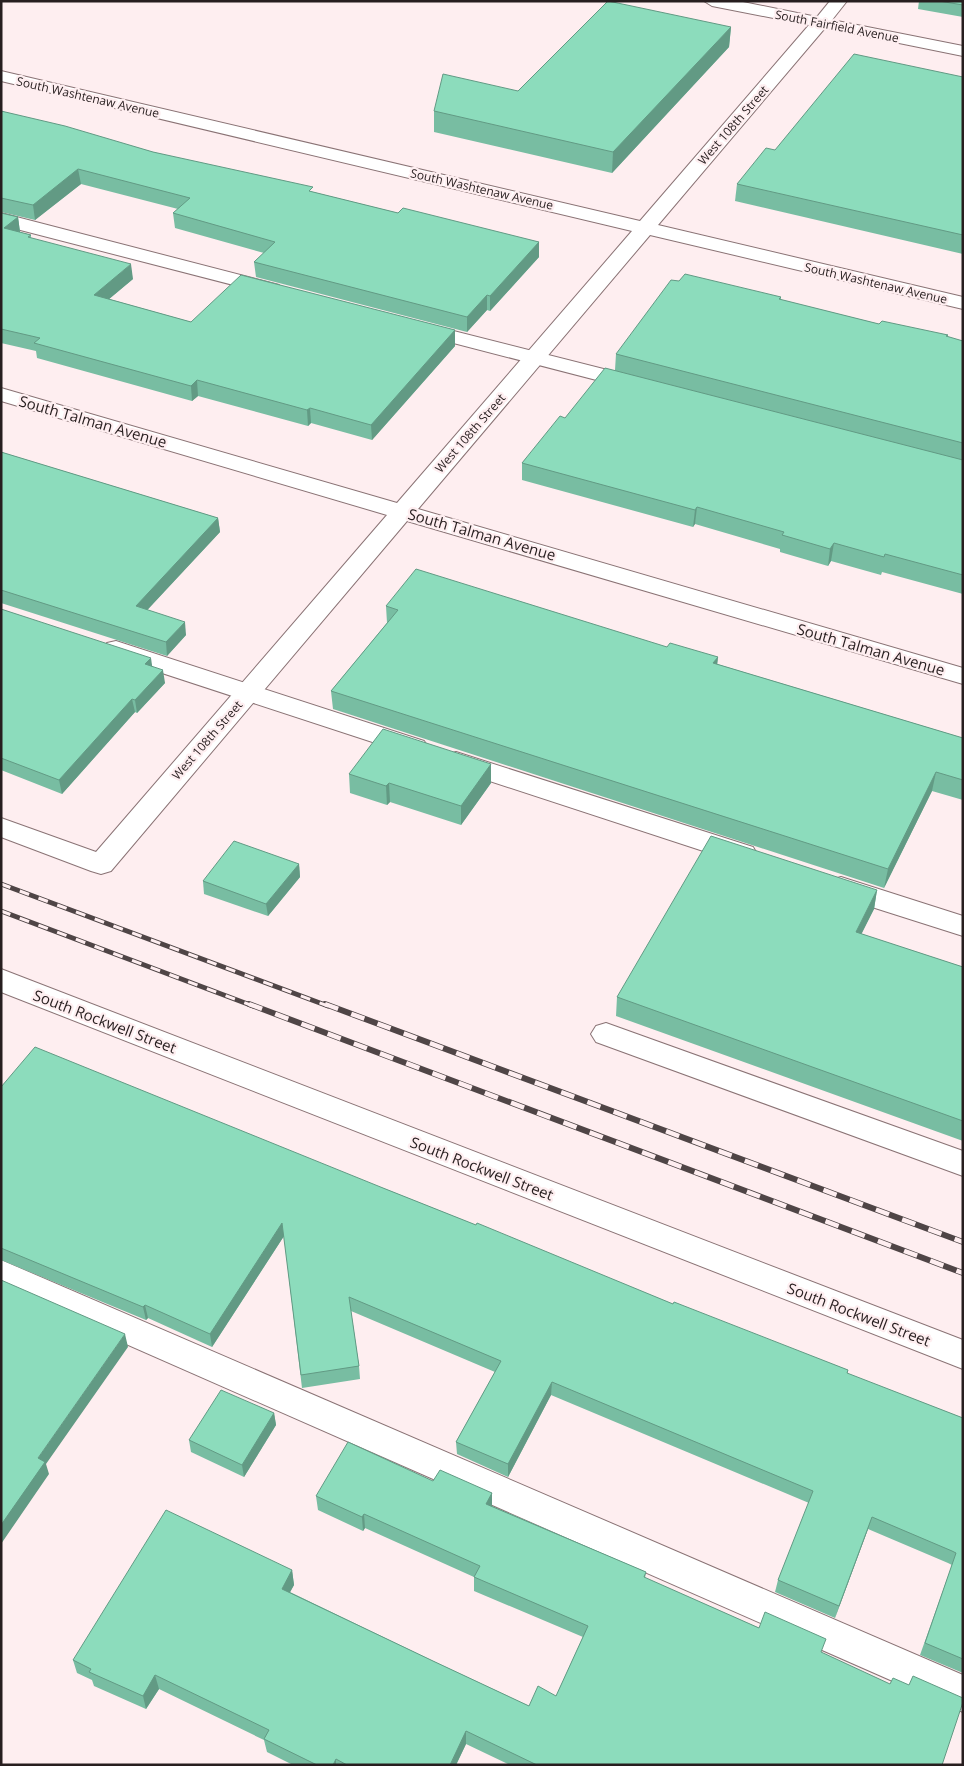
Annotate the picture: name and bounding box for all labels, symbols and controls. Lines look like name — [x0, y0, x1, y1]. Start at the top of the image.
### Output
street label: South Fairfield Avenue — [774, 6, 901, 46]
street label: South Washtenaw Avenue — [15, 72, 161, 122]
street label: West 108th Street — [694, 82, 772, 168]
street label: South Washtenaw Avenue — [409, 164, 555, 214]
street label: South Washtenaw Avenue — [803, 258, 949, 308]
street label: South Talman Avenue — [17, 390, 169, 452]
street label: West 108th Street — [431, 390, 509, 476]
street label: South Talman Avenue — [406, 503, 558, 565]
street label: South Talman Avenue — [795, 618, 947, 680]
street label: West 108th Street — [168, 697, 246, 783]
street label: South Rockwell Street — [31, 984, 179, 1058]
street label: South Rockwell Street — [408, 1131, 556, 1205]
street label: South Rockwell Street — [785, 1277, 933, 1351]

